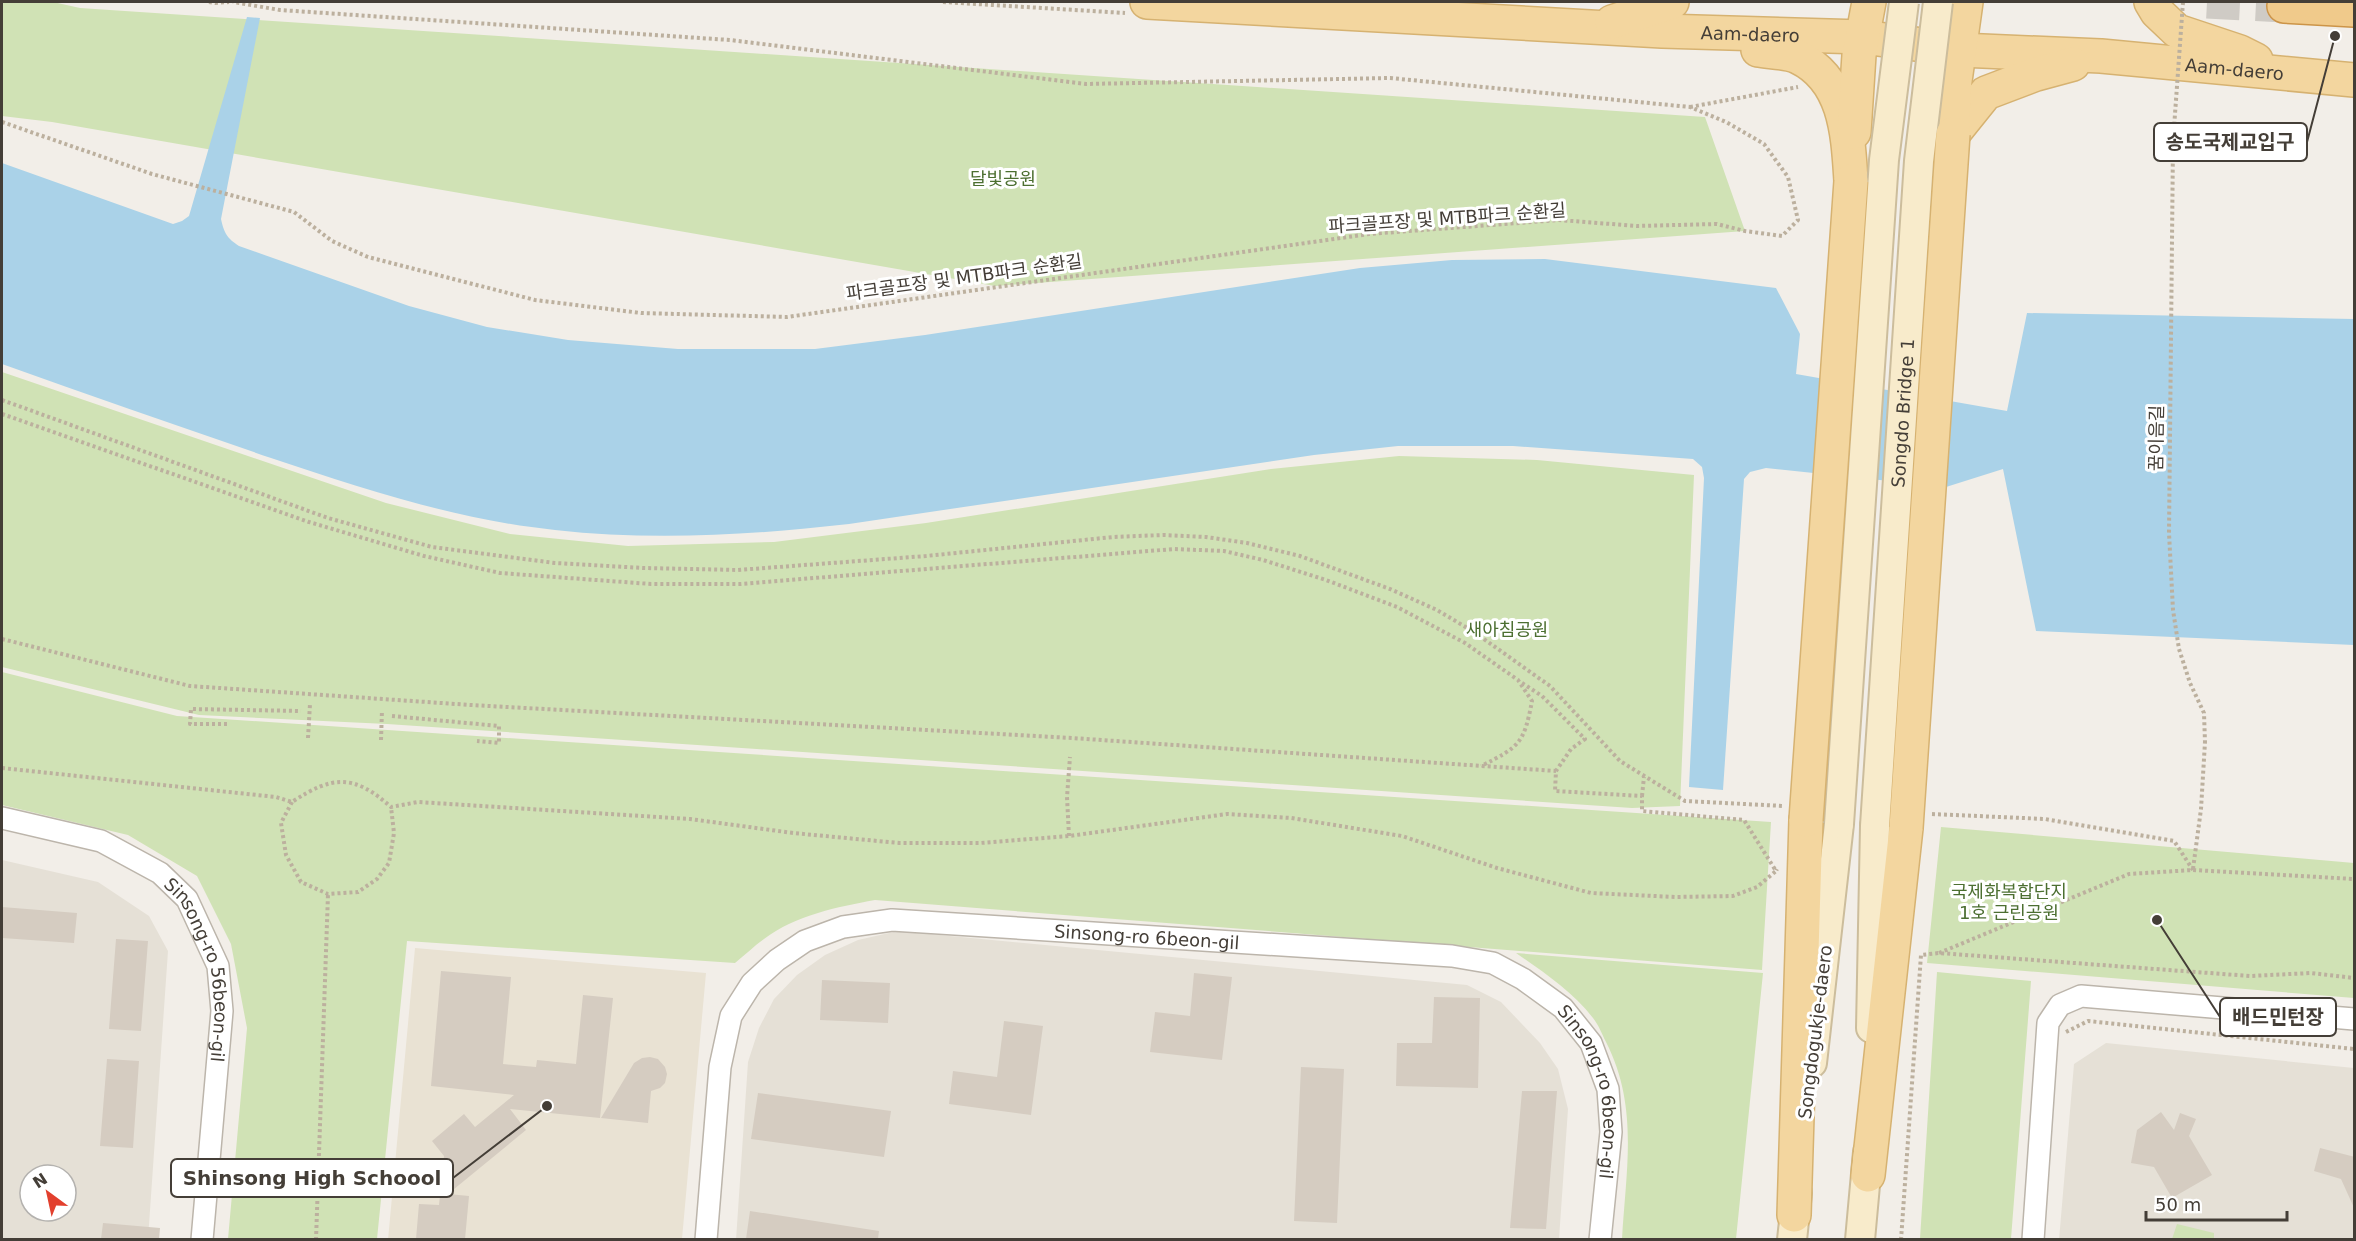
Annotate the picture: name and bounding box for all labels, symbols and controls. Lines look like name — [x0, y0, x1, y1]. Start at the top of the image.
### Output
street label: Aam-daero — [1700, 22, 1800, 46]
street label: Aam-daero — [2184, 54, 2285, 84]
callout: 송도국제교입구 — [2154, 123, 2307, 161]
text: 송도국제교입구 — [2166, 130, 2294, 154]
park label: 달빛공원 — [970, 168, 1036, 189]
street label: 파크골프장 및 MTB파크 순환길 — [1327, 199, 1567, 237]
street label: 파크골프장 및 MTB파크 순환길 — [845, 250, 1083, 304]
street label: Songdo Bridge 1 — [1887, 338, 1918, 488]
street label: 꿈이음길 — [2145, 405, 2167, 471]
park label: 새아침공원 — [1466, 619, 1548, 640]
street label: Sinsong-ro 56beon-gil — [160, 873, 233, 1063]
park label: 국제화복합단지 1호 근린공원 — [1951, 881, 2067, 923]
street label: Sinsong-ro 6beon-gil — [1053, 920, 1240, 953]
street label: Songdogukje-daero — [1794, 944, 1836, 1120]
callout: 배드민턴장 — [2220, 998, 2336, 1036]
street label: Sinsong-ro 6beon-gil — [1554, 1000, 1622, 1180]
text: 배드민턴장 — [2232, 1005, 2324, 1029]
callout: Shinsong High Schoool — [171, 1159, 453, 1197]
north arrow — [18, 1163, 78, 1223]
text: Shinsong High Schoool — [183, 1166, 441, 1190]
text: N — [29, 1169, 51, 1192]
scale bar — [2146, 1184, 2287, 1222]
text: 50 m — [2155, 1194, 2201, 1215]

